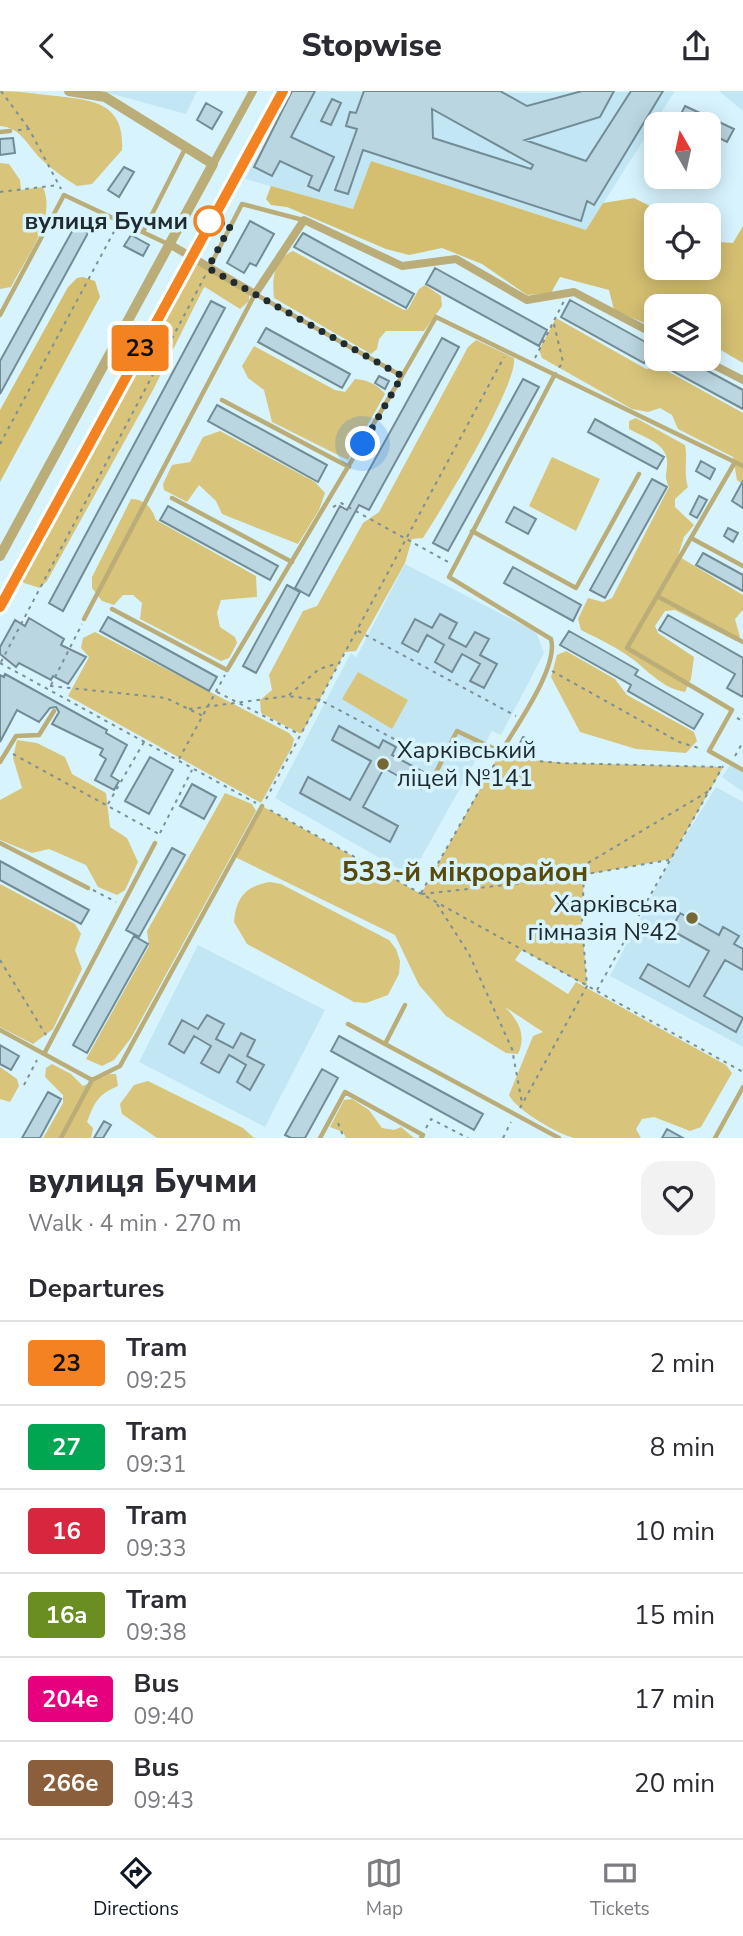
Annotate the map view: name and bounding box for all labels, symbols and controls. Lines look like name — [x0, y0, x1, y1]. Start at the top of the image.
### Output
text: Stopwise — [301, 24, 442, 67]
icon: back — [28, 27, 66, 65]
icon: share — [677, 27, 715, 65]
north arrow — [644, 112, 721, 189]
map controls — [644, 112, 721, 371]
button: locate — [644, 203, 721, 280]
place label: вулиця Бучми — [25, 205, 188, 237]
marker: вулиця Бучми — [194, 206, 224, 236]
button: layers — [644, 294, 721, 371]
line badge: 23 — [108, 325, 172, 371]
text: 23 — [126, 332, 154, 364]
your location — [345, 426, 380, 461]
place label: Харківський ліцей №141 — [397, 734, 536, 794]
marker: Харківський ліцей №141 — [375, 756, 391, 772]
district label: 533-й мікрорайон — [342, 853, 588, 891]
place label: Харківська гімназія №42 — [527, 888, 678, 948]
marker: Харківська гімназія №42 — [684, 910, 700, 926]
text: вулиця Бучми — [28, 1159, 257, 1204]
button: heart — [641, 1161, 715, 1235]
text: Walk · 4 min · 270 m — [28, 1208, 241, 1239]
text: Departures — [28, 1271, 164, 1306]
text: Tram — [126, 1330, 187, 1365]
text: 2 min — [650, 1346, 715, 1381]
text: 23 — [52, 1347, 81, 1379]
text: 09:25 — [126, 1365, 186, 1396]
text: Tram — [126, 1414, 187, 1449]
text: 8 min — [650, 1430, 715, 1465]
text: 27 — [52, 1431, 81, 1463]
text: 09:31 — [126, 1449, 186, 1480]
text: Tram — [126, 1498, 187, 1533]
text: 10 min — [634, 1514, 715, 1549]
text: 16 — [52, 1515, 81, 1547]
text: 09:33 — [126, 1533, 186, 1564]
text: Tram — [126, 1582, 187, 1617]
text: 15 min — [634, 1598, 715, 1633]
text: 16a — [46, 1599, 87, 1631]
text: 09:38 — [126, 1617, 186, 1648]
text: Bus — [134, 1666, 179, 1701]
text: 17 min — [634, 1682, 715, 1717]
text: 204е — [42, 1683, 99, 1715]
text: 09:40 — [134, 1701, 194, 1732]
text: Bus — [134, 1750, 179, 1785]
text: 20 min — [634, 1766, 715, 1801]
text: 266е — [42, 1767, 99, 1799]
text: 09:43 — [134, 1785, 194, 1816]
tab: Directions — [93, 1854, 179, 1922]
tab: Map — [365, 1854, 403, 1922]
tab: Tickets — [590, 1854, 650, 1922]

